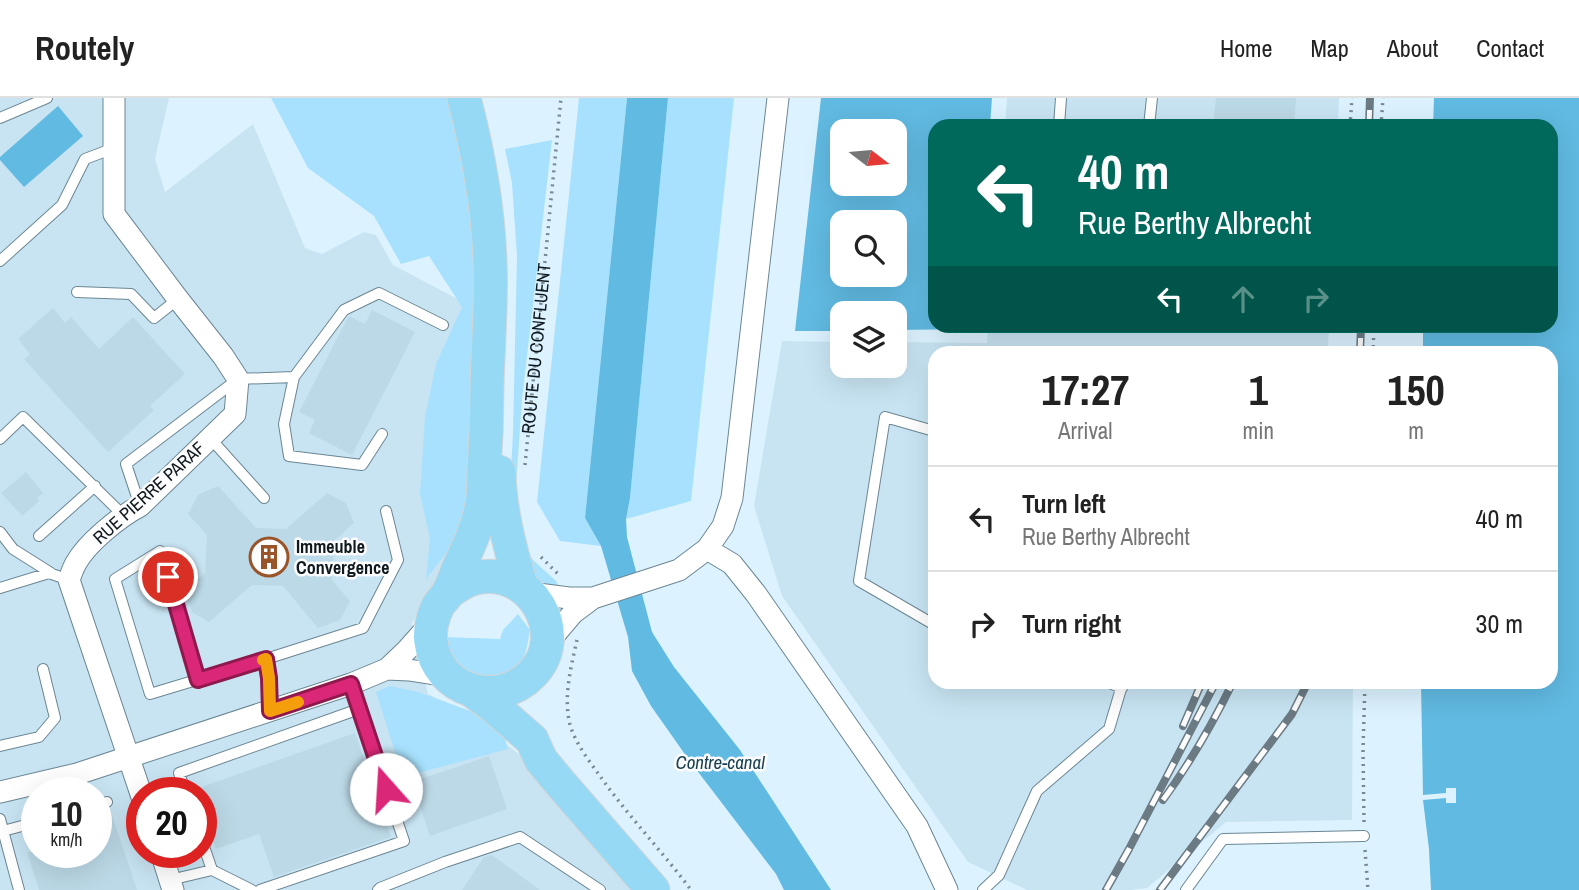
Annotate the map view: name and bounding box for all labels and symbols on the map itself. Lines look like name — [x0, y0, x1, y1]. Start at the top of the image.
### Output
north arrow — [830, 119, 906, 196]
street label: ROUTE DU CONFLUENT — [515, 262, 557, 435]
street label: RUE PIERRE PARAF — [87, 436, 210, 550]
place label: Immeuble Convergence — [296, 534, 390, 580]
building icon: Immeuble Convergence — [248, 536, 290, 578]
pin — [138, 547, 198, 607]
water label: Contre-canal — [675, 749, 765, 775]
position arrow — [349, 752, 423, 826]
speed limit sign: 20 — [126, 777, 217, 868]

